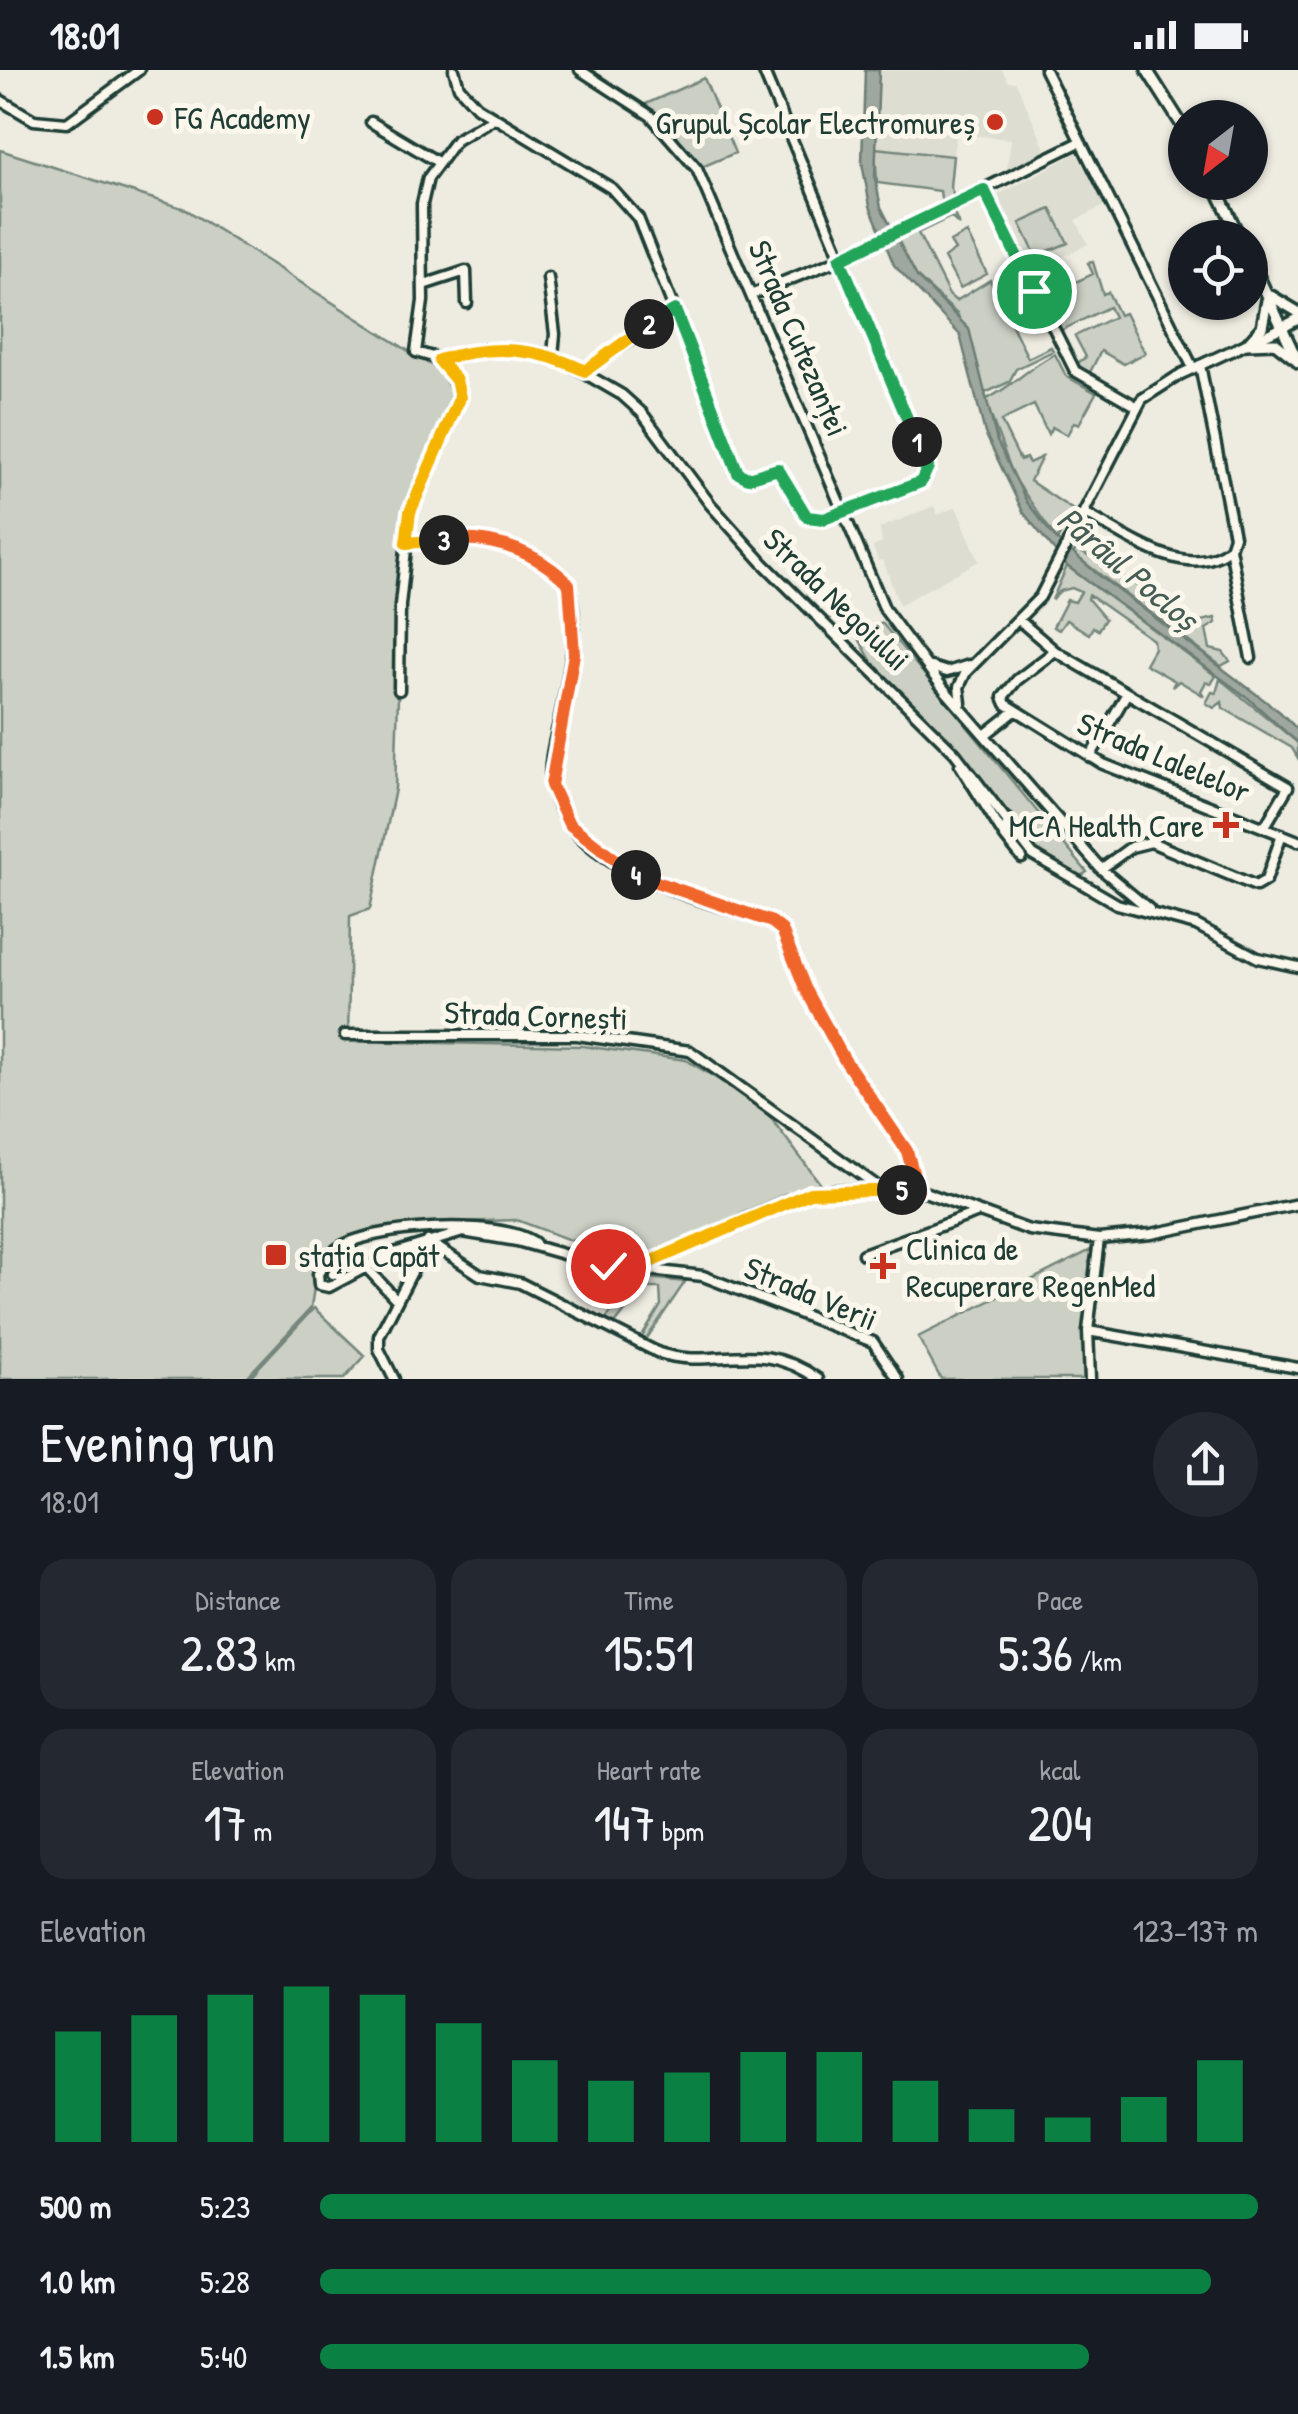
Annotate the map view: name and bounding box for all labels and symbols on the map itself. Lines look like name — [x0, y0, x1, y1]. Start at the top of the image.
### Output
place label: FG Academy — [174, 96, 311, 139]
north arrow — [1168, 100, 1268, 200]
place label: Grupul Școlar Electromureș — [655, 101, 975, 144]
marker: FG Academy — [144, 106, 166, 128]
marker: Grupul Școlar Electromureș — [984, 111, 1006, 133]
street label: Strada Cutezanței — [738, 234, 860, 442]
pin — [992, 249, 1077, 334]
pin: 2 — [624, 299, 674, 349]
pin: 1 — [892, 417, 942, 467]
water label: Pârâul Pocloș — [1048, 495, 1211, 643]
pin: 3 — [419, 515, 469, 565]
street label: Strada Negoiului — [754, 518, 920, 680]
street label: Strada Lalelelor — [1071, 701, 1257, 813]
place label: MCA Health Care — [1009, 804, 1204, 847]
marker: MCA Health Care — [1213, 812, 1239, 838]
pin: 4 — [611, 850, 661, 900]
street label: Strada Cornești — [444, 990, 628, 1040]
pin: 5 — [877, 1165, 927, 1215]
pin — [566, 1224, 651, 1309]
place label: Clinica de Recuperare RegenMed — [906, 1227, 1155, 1307]
place label: stația Capăt — [298, 1234, 440, 1277]
marker: stația Capăt — [263, 1242, 289, 1268]
street label: Strada Verii — [738, 1246, 884, 1340]
marker: Clinica de Recuperare RegenMed — [870, 1253, 896, 1279]

